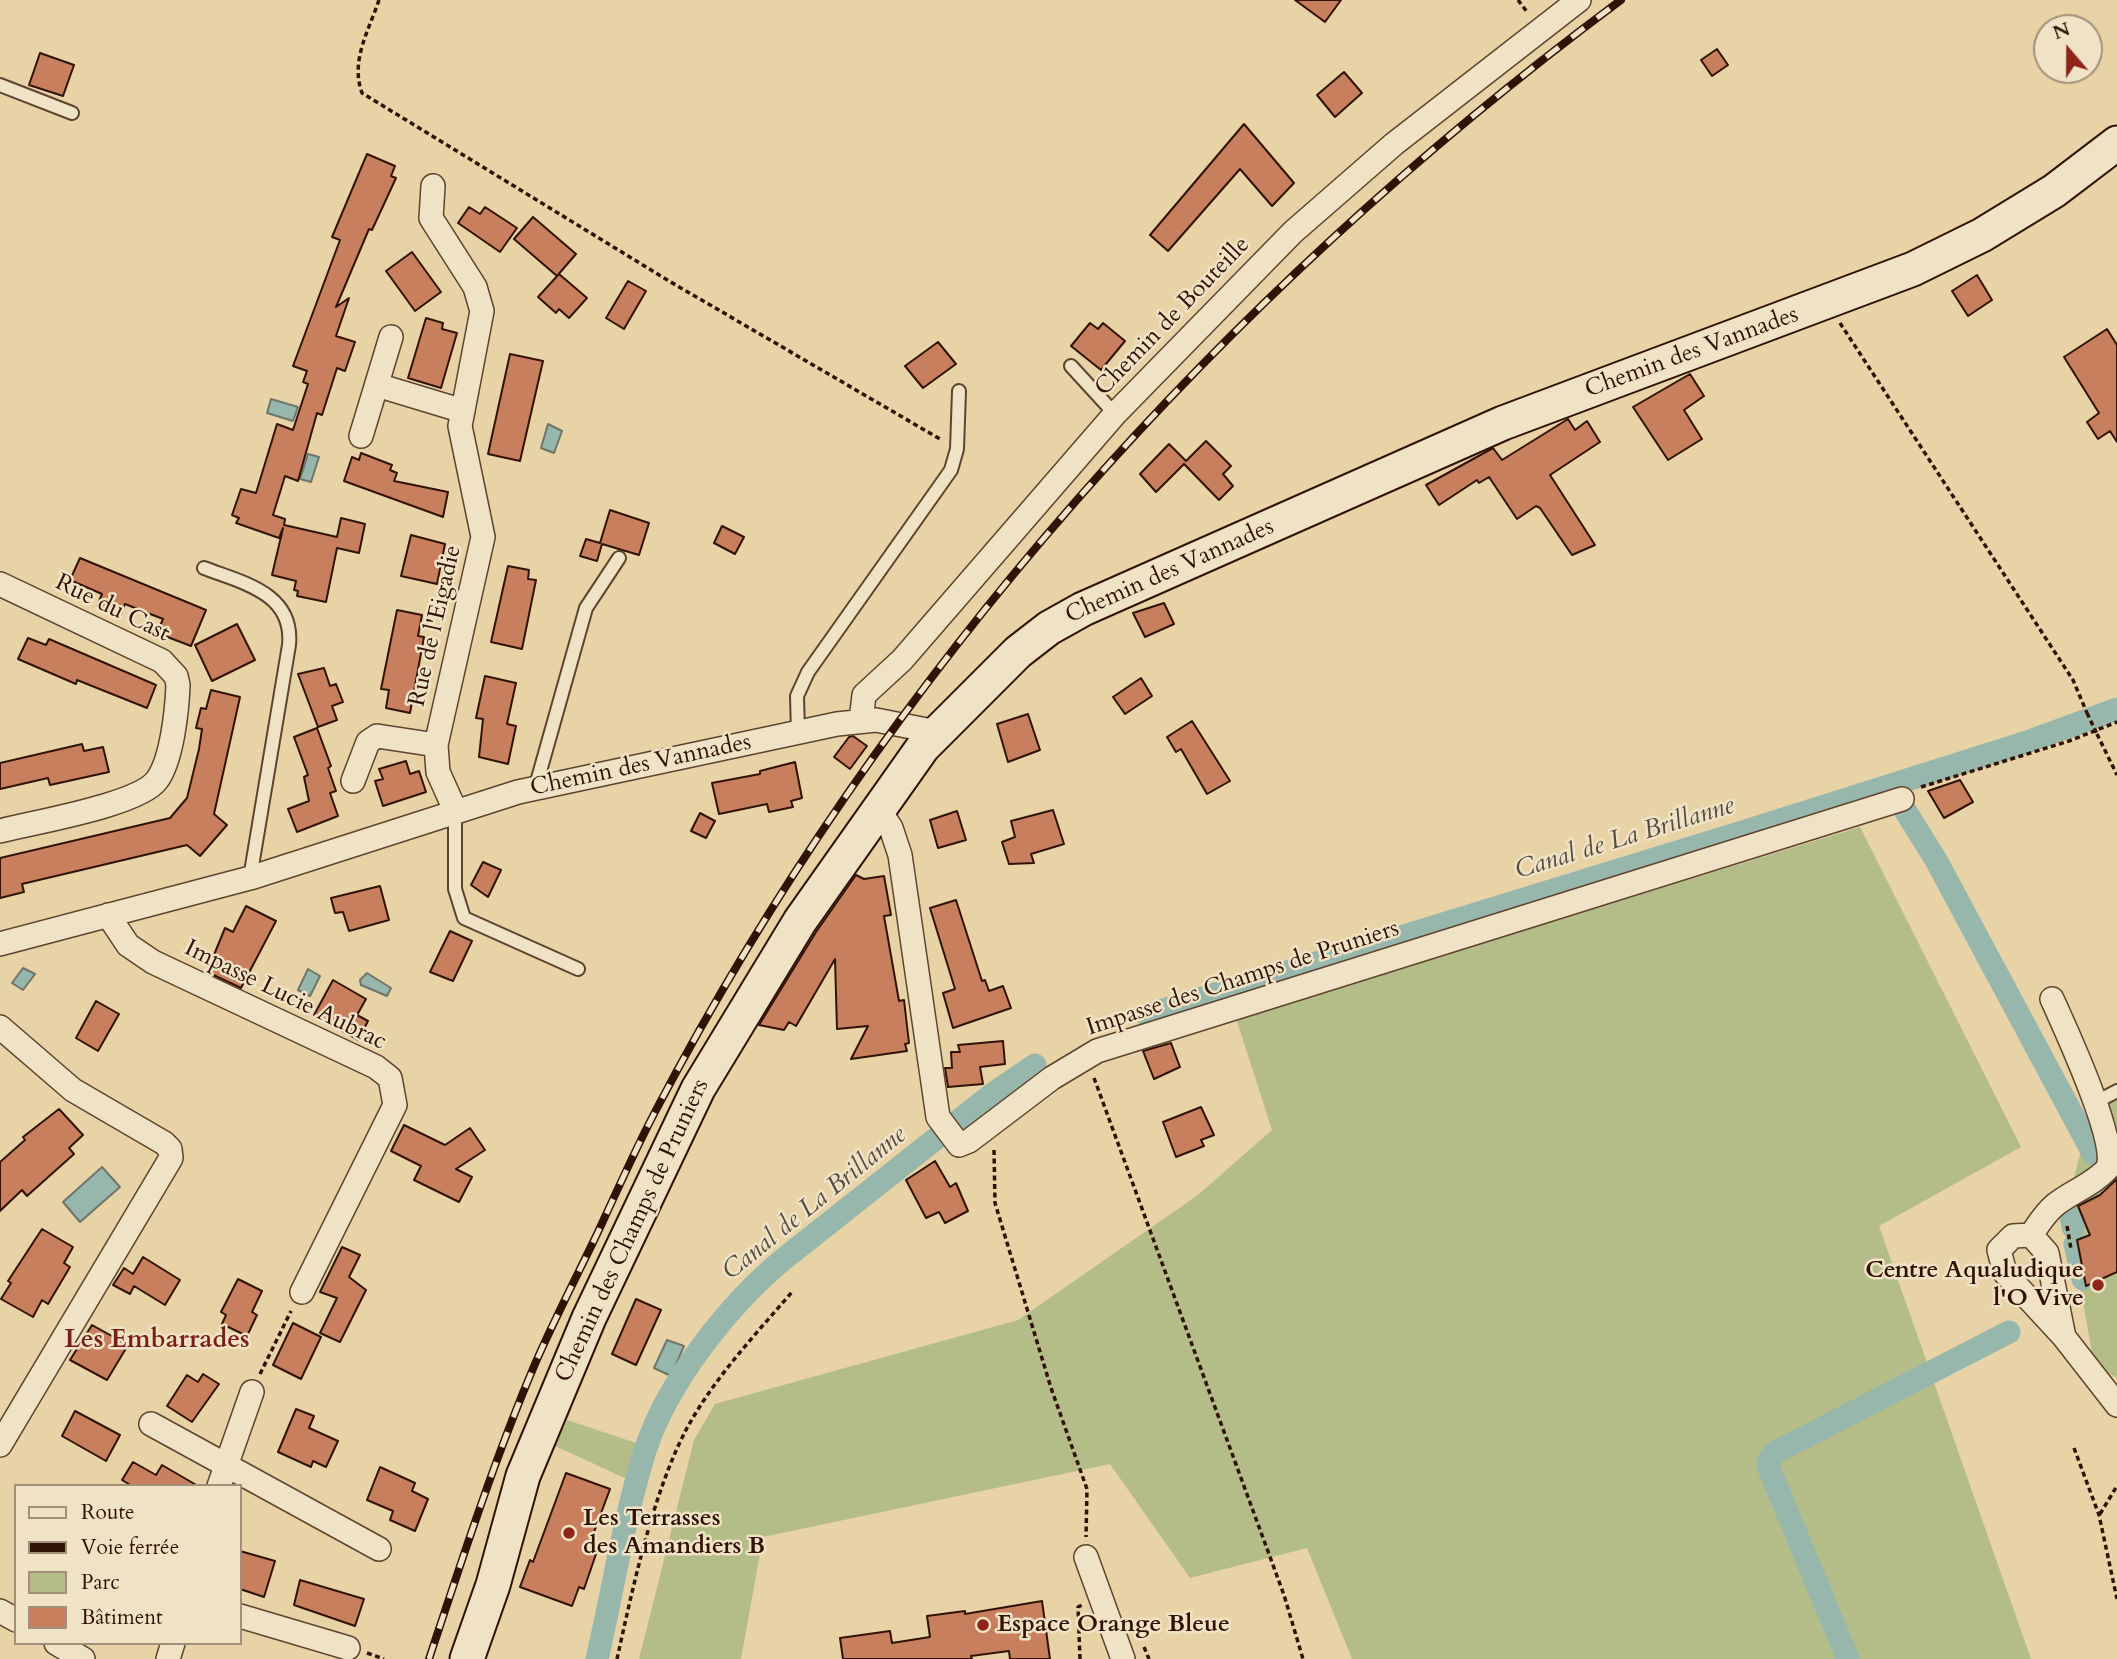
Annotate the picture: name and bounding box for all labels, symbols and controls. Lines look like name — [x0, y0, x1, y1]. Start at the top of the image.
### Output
north arrow — [2033, 14, 2103, 84]
text: N — [2049, 16, 2074, 46]
street label: Chemin de Bouteille — [1090, 231, 1256, 403]
street label: Chemin des Vannades — [1581, 301, 1803, 405]
street label: Chemin des Vannades — [1061, 513, 1279, 631]
street label: Rue de l'Eigadie — [403, 543, 469, 709]
street label: Rue du Cast — [50, 569, 174, 649]
street label: Chemin des Vannades — [528, 729, 754, 803]
water label: Canal de La Brillanne — [1512, 791, 1738, 887]
street label: Impasse des Champs de Pruniers — [1083, 915, 1403, 1043]
street label: Impasse Lucie Aubrac — [179, 935, 391, 1057]
street label: Chemin des Champs de Pruniers — [550, 1075, 716, 1387]
water label: Canal de La Brillanne — [717, 1120, 913, 1288]
place label: Centre Aqualudique l'O Vive — [1865, 1257, 2084, 1313]
marker: Centre Aqualudique l'O Vive — [2090, 1277, 2106, 1293]
district label: Les Embarrades — [64, 1325, 250, 1357]
legend — [14, 1484, 242, 1645]
text: Route — [81, 1498, 135, 1527]
place label: Les Terrasses des Amandiers B — [583, 1505, 765, 1561]
marker: Les Terrasses des Amandiers B — [561, 1525, 577, 1541]
text: Voie ferrée — [81, 1533, 179, 1562]
text: Parc — [81, 1568, 120, 1597]
text: Bâtiment — [81, 1603, 163, 1632]
place label: Espace Orange Bleue — [997, 1611, 1230, 1639]
marker: Espace Orange Bleue — [975, 1617, 991, 1633]

